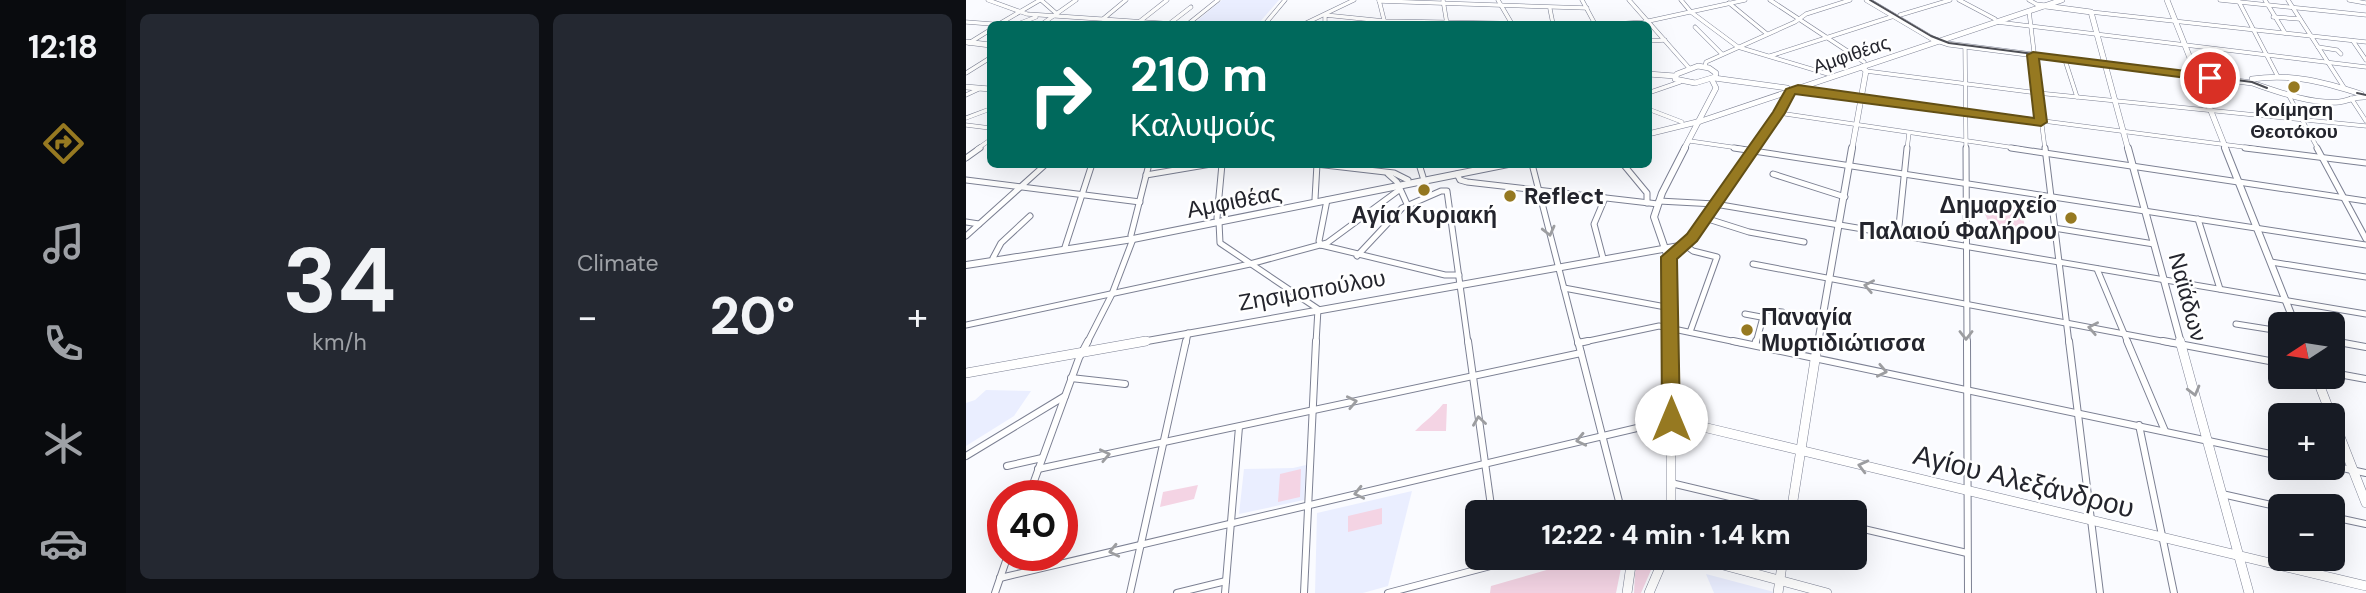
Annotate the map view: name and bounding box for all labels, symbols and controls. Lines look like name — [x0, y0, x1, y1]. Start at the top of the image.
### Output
text: 12:18 — [28, 26, 98, 68]
street label: Αμφιθέας — [1810, 30, 1893, 79]
text: 210 m — [1130, 42, 1268, 106]
pin — [2180, 48, 2240, 108]
icon: right — [1015, 49, 1106, 140]
icon: arrive — [2191, 59, 2229, 97]
marker: Κοίμηση Θεοτόκου — [2286, 79, 2302, 95]
place label: Κοίμηση Θεοτόκου — [2250, 97, 2338, 144]
text: Καλυψούς — [1130, 104, 1276, 146]
icon: directions — [39, 119, 88, 168]
street label: Αμφιθέας — [1184, 177, 1284, 225]
place label: Reflect — [1524, 181, 1604, 211]
marker: Αγία Κυριακή — [1416, 182, 1432, 198]
marker: Reflect — [1502, 188, 1518, 204]
place label: Δημαρχείο Παλαιού Φαλήρου — [1859, 190, 2057, 246]
place label: Αγία Κυριακή — [1351, 200, 1497, 230]
marker: Δημαρχείο Παλαιού Φαλήρου — [2063, 210, 2079, 226]
icon: music — [39, 219, 88, 268]
text: 34 — [282, 222, 397, 340]
one-way arrow — [1541, 224, 1555, 236]
text: Climate — [577, 248, 659, 278]
street label: Ναϊάδων — [2162, 249, 2214, 345]
street label: Ζησιμοπούλου — [1236, 262, 1388, 318]
one-way arrow — [1863, 279, 1875, 294]
text: 20° — [710, 282, 795, 350]
text: − — [577, 292, 598, 342]
text: + — [907, 292, 928, 342]
place label: Παναγία Μυρτιδιώτισσα — [1761, 302, 1925, 358]
north arrow — [2268, 312, 2345, 388]
map controls — [2268, 312, 2345, 571]
icon: phone — [39, 319, 88, 368]
one-way arrow — [2087, 321, 2099, 336]
marker: Παναγία Μυρτιδιώτισσα — [1739, 322, 1755, 338]
text: km/h — [312, 327, 367, 357]
one-way arrow — [1958, 331, 1974, 341]
one-way arrow — [1876, 363, 1888, 378]
position arrow — [1634, 382, 1708, 456]
one-way arrow — [2185, 385, 2200, 397]
one-way arrow — [1346, 395, 1358, 410]
button: + — [2268, 403, 2345, 480]
one-way arrow — [1472, 415, 1487, 427]
icon: climate — [39, 419, 88, 468]
one-way arrow — [1575, 432, 1587, 447]
street label: Αγίου Αλεξάνδρου — [1910, 436, 2138, 527]
one-way arrow — [1099, 448, 1111, 463]
one-way arrow — [1857, 460, 1869, 474]
speed limit sign: 40 — [987, 480, 1078, 571]
one-way arrow — [1353, 485, 1365, 499]
button: − — [2268, 494, 2345, 571]
text: 12:22 · 4 min · 1.4 km — [1541, 518, 1791, 552]
icon: car — [39, 519, 88, 568]
one-way arrow — [1108, 543, 1120, 557]

